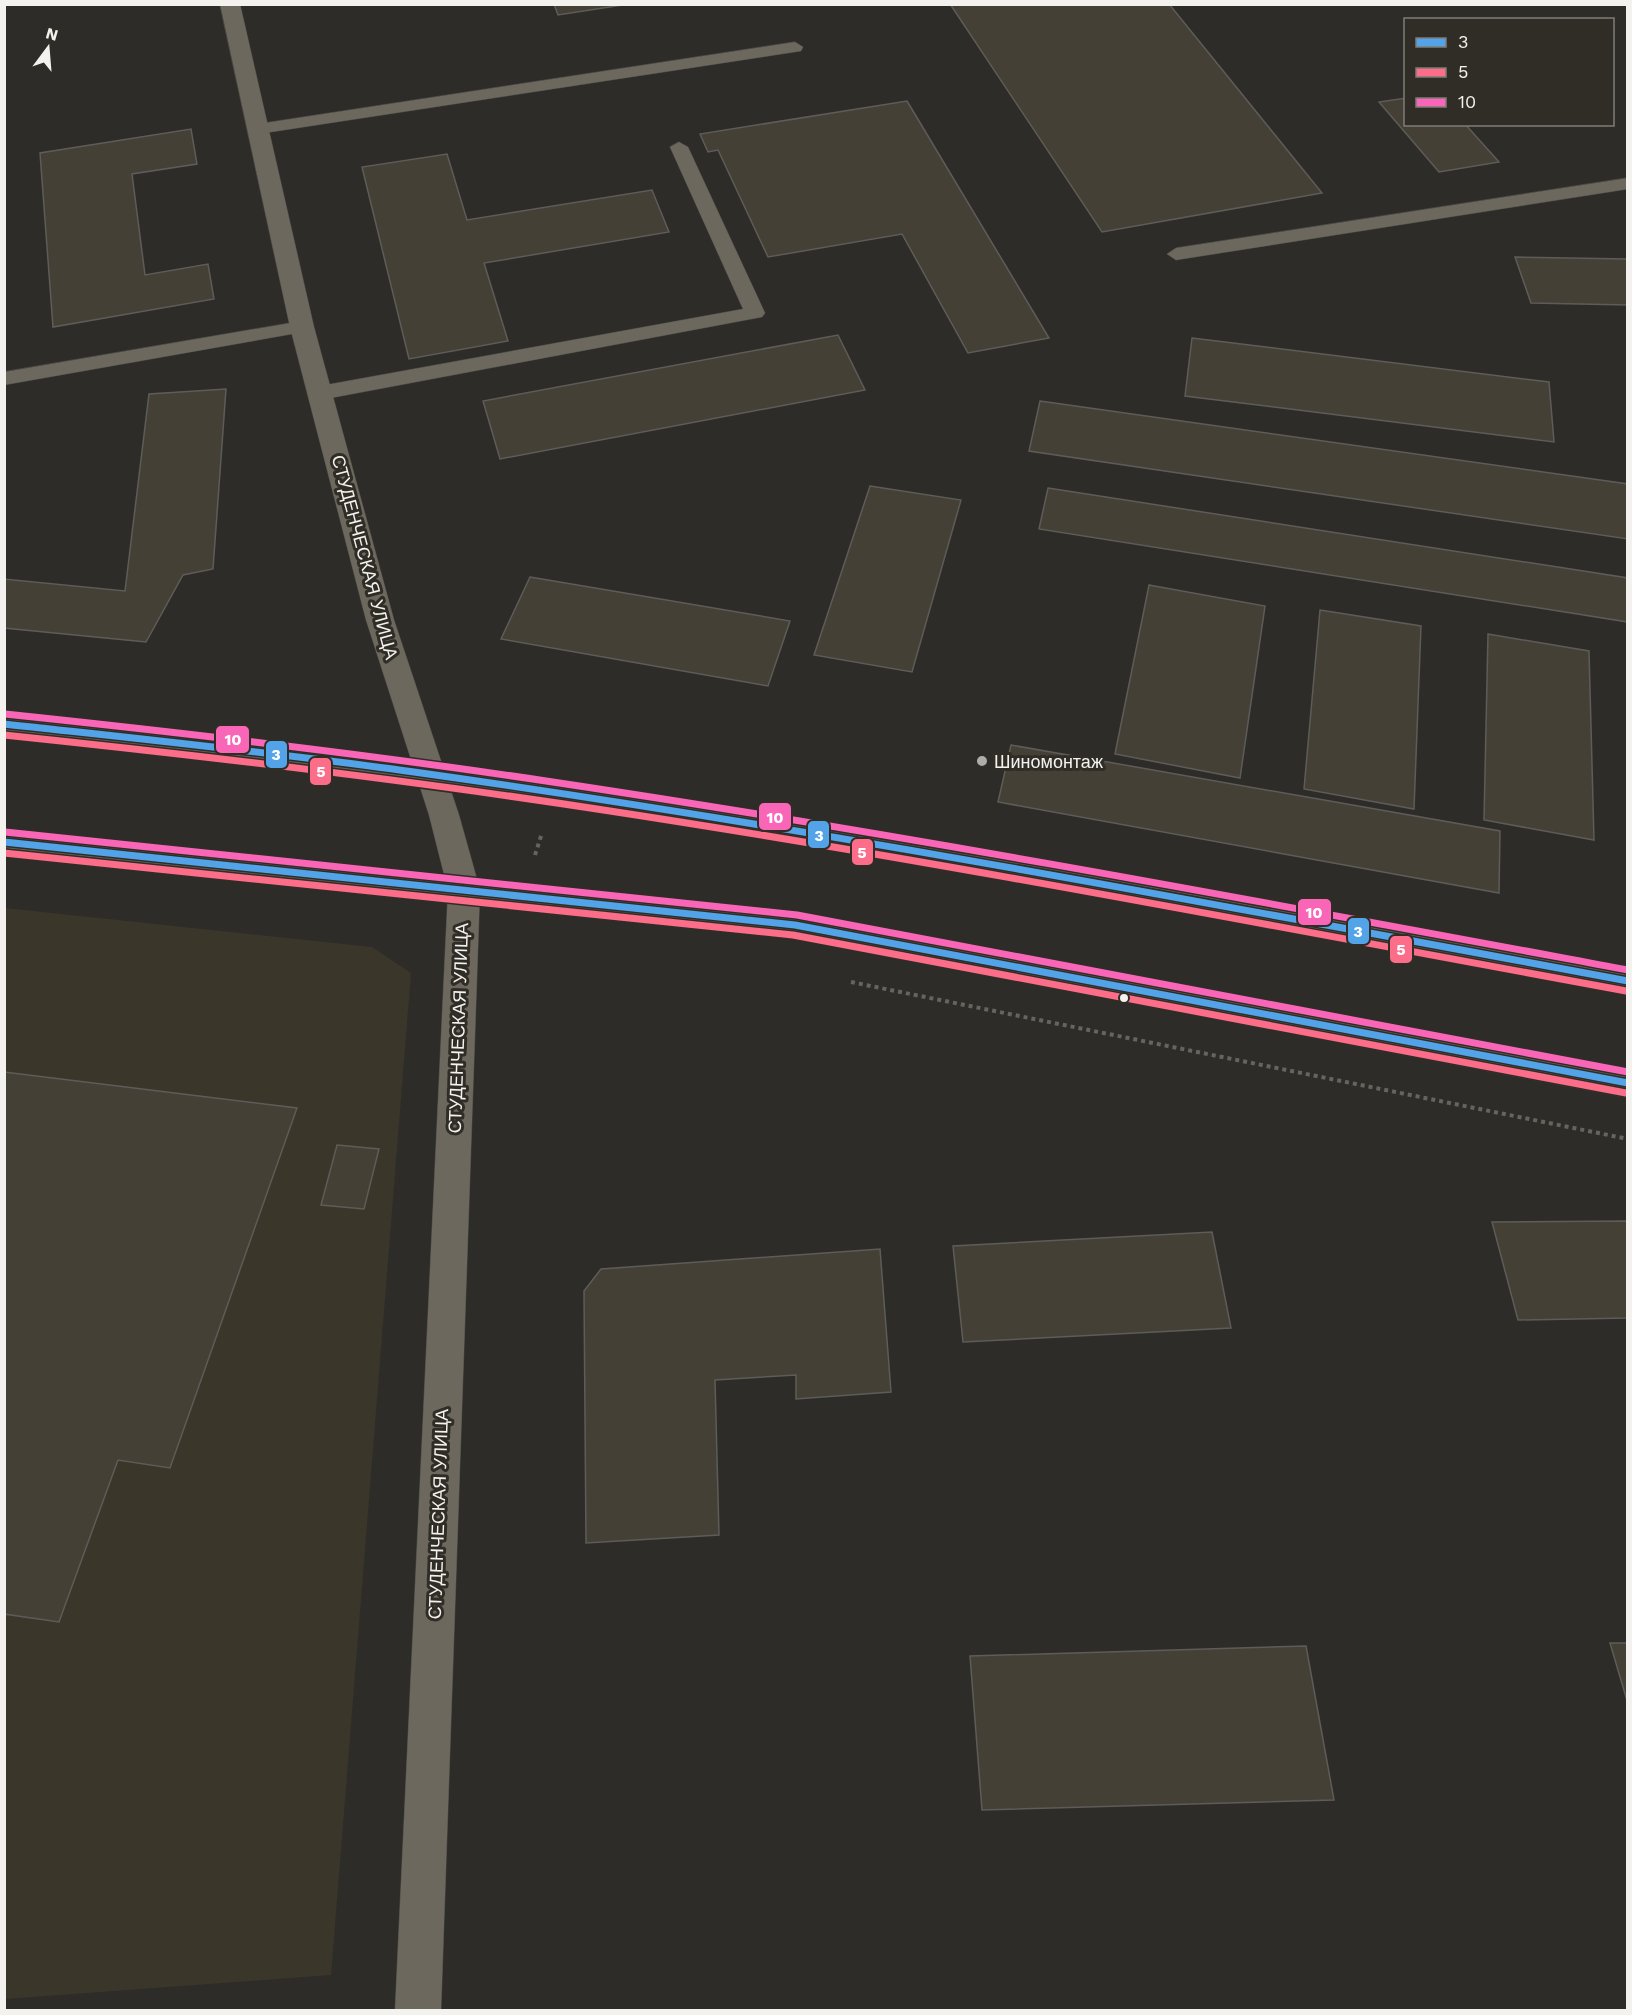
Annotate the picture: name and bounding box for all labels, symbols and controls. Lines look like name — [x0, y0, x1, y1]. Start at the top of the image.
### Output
north arrow — [18, 18, 78, 78]
legend — [1404, 18, 1614, 126]
text: N — [44, 23, 60, 45]
text: 3 — [1458, 31, 1469, 52]
text: 5 — [1458, 61, 1468, 82]
text: 10 — [1458, 91, 1476, 112]
street label: СТУДЕНЧЕСКАЯ УЛИЦА — [328, 452, 402, 662]
line badge: 10 — [215, 725, 250, 754]
text: 10 — [224, 730, 242, 749]
line badge: 3 — [265, 740, 288, 769]
text: 3 — [271, 745, 281, 764]
place label: Шиномонтаж — [994, 751, 1103, 772]
marker: Шиномонтаж — [975, 754, 989, 768]
line badge: 5 — [309, 757, 332, 786]
text: 5 — [316, 762, 326, 781]
line badge: 10 — [758, 802, 792, 831]
text: 10 — [766, 808, 784, 827]
line badge: 3 — [807, 820, 830, 849]
text: 3 — [814, 826, 824, 845]
line badge: 5 — [851, 838, 874, 866]
text: 5 — [857, 843, 867, 862]
line badge: 10 — [1297, 898, 1332, 926]
text: 10 — [1305, 903, 1323, 922]
line badge: 3 — [1347, 917, 1370, 945]
street label: СТУДЕНЧЕСКАЯ УЛИЦА — [444, 922, 472, 1134]
text: 3 — [1353, 922, 1363, 941]
line badge: 5 — [1389, 935, 1413, 964]
text: 5 — [1396, 940, 1406, 959]
unlabelled marker — [1118, 992, 1130, 1004]
street label: СТУДЕНЧЕСКАЯ УЛИЦА — [424, 1408, 452, 1620]

